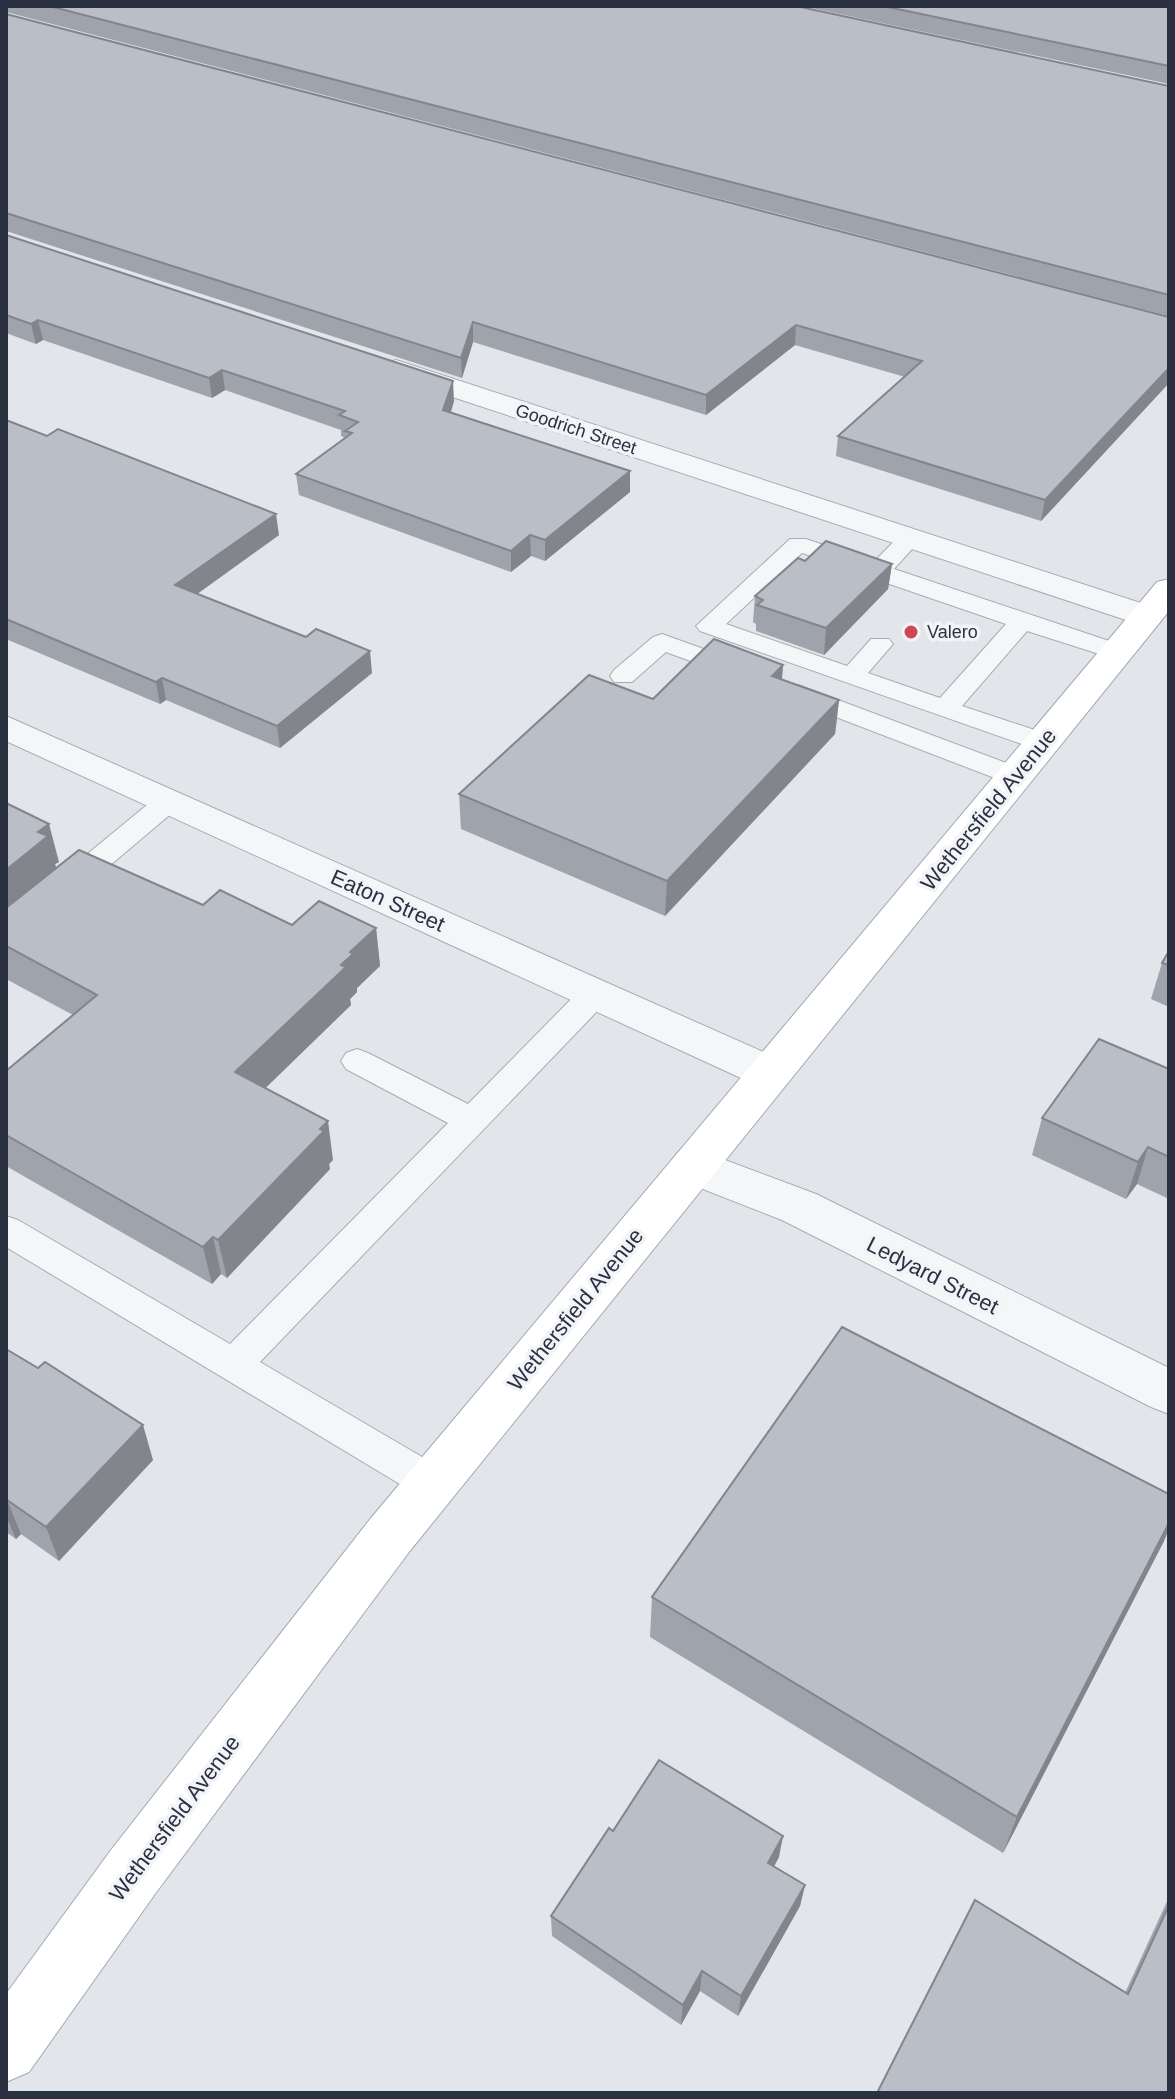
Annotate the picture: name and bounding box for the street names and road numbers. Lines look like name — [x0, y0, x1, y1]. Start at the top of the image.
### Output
street label: Goodrich Street — [513, 400, 639, 458]
street label: Wethersfield Avenue — [915, 723, 1061, 895]
street label: Eaton Street — [327, 864, 449, 937]
street label: Wethersfield Avenue — [502, 1223, 648, 1395]
street label: Ledyard Street — [863, 1232, 1003, 1319]
street label: Wethersfield Avenue — [104, 1731, 245, 1906]

